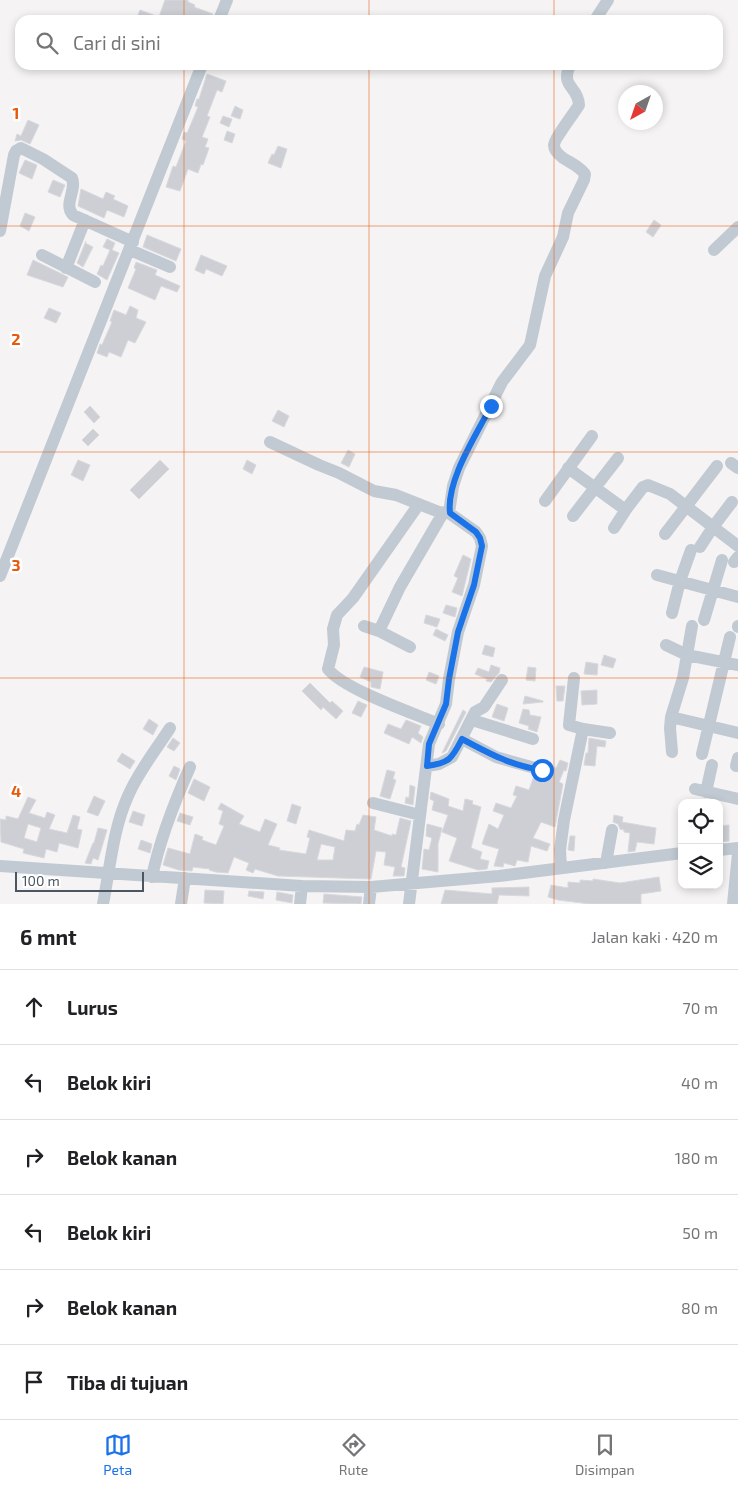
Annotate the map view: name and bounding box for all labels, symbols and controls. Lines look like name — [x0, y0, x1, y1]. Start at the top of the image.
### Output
search box — [15, 15, 723, 70]
icon: search — [33, 29, 61, 57]
text: Cari di sini — [73, 31, 161, 54]
north arrow — [618, 85, 663, 130]
text: 1 — [13, 103, 19, 122]
text: 2 — [11, 329, 21, 348]
route end — [480, 395, 503, 418]
text: 3 — [11, 555, 21, 574]
route start — [531, 759, 554, 782]
text: 4 — [11, 781, 21, 800]
map controls — [678, 799, 723, 889]
button: locate — [678, 799, 723, 844]
button: layers — [678, 844, 723, 889]
scale bar — [15, 869, 144, 892]
text: 100 m — [22, 872, 60, 889]
text: 6 mnt — [20, 924, 77, 949]
text: Jalan kaki · 420 m — [591, 927, 718, 946]
icon: ahead — [20, 993, 48, 1021]
text: Lurus — [67, 996, 118, 1019]
text: 70 m — [683, 998, 718, 1017]
icon: left — [20, 1068, 48, 1096]
text: Belok kiri — [67, 1071, 151, 1094]
text: 40 m — [681, 1073, 718, 1092]
icon: right — [20, 1143, 48, 1171]
text: Belok kanan — [67, 1146, 177, 1169]
text: 180 m — [675, 1148, 718, 1167]
icon: left — [20, 1218, 48, 1246]
text: Belok kiri — [67, 1221, 151, 1244]
text: 50 m — [682, 1223, 718, 1242]
icon: right — [20, 1293, 48, 1321]
text: Belok kanan — [67, 1296, 177, 1319]
text: 80 m — [681, 1298, 718, 1317]
icon: arrive — [20, 1368, 48, 1396]
text: Tiba di tujuan — [67, 1371, 188, 1394]
tab: Peta — [103, 1431, 132, 1478]
tab: Rute — [339, 1431, 368, 1478]
tab: Disimpan — [575, 1431, 635, 1478]

